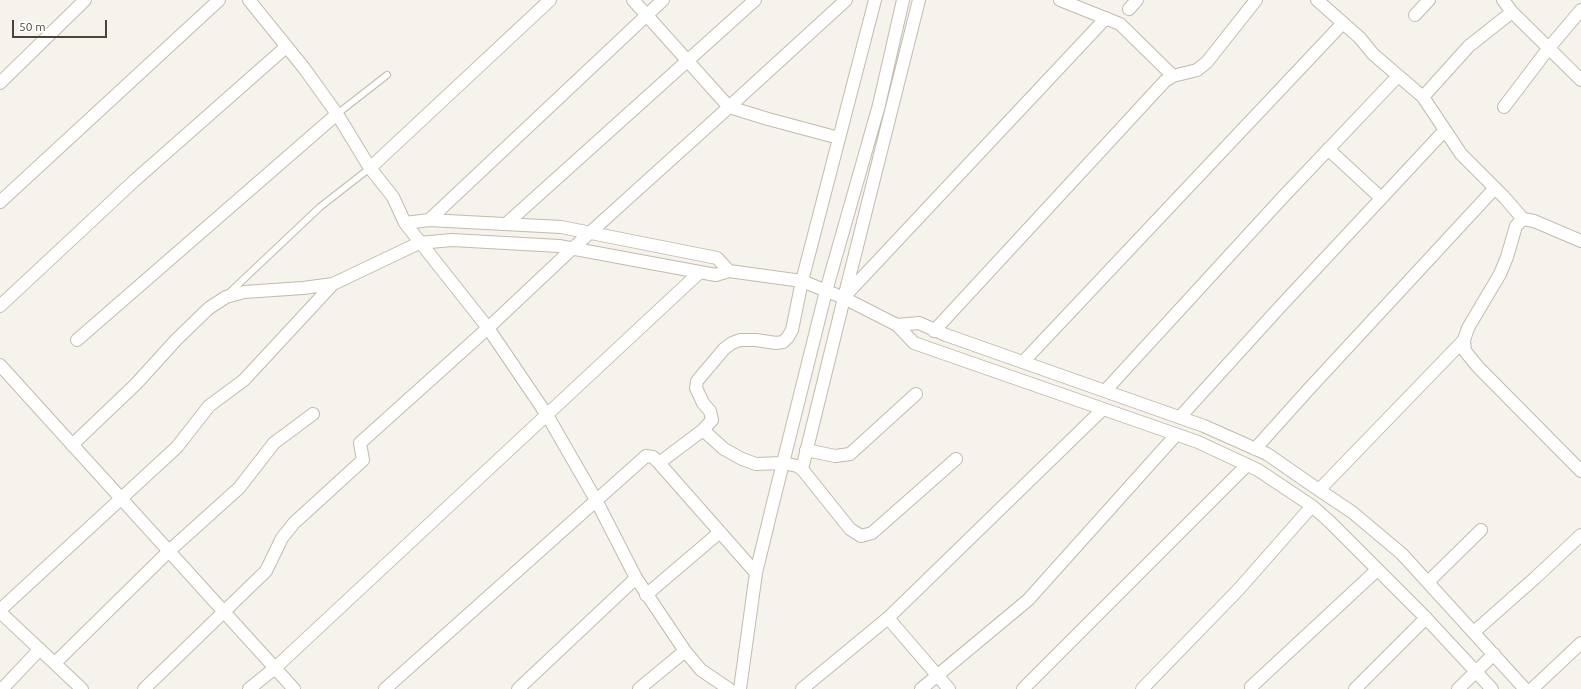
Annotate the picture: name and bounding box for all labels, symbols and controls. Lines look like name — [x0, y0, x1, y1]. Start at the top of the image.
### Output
scale bar — [14, 12, 109, 38]
text: 50 m — [19, 20, 46, 33]

